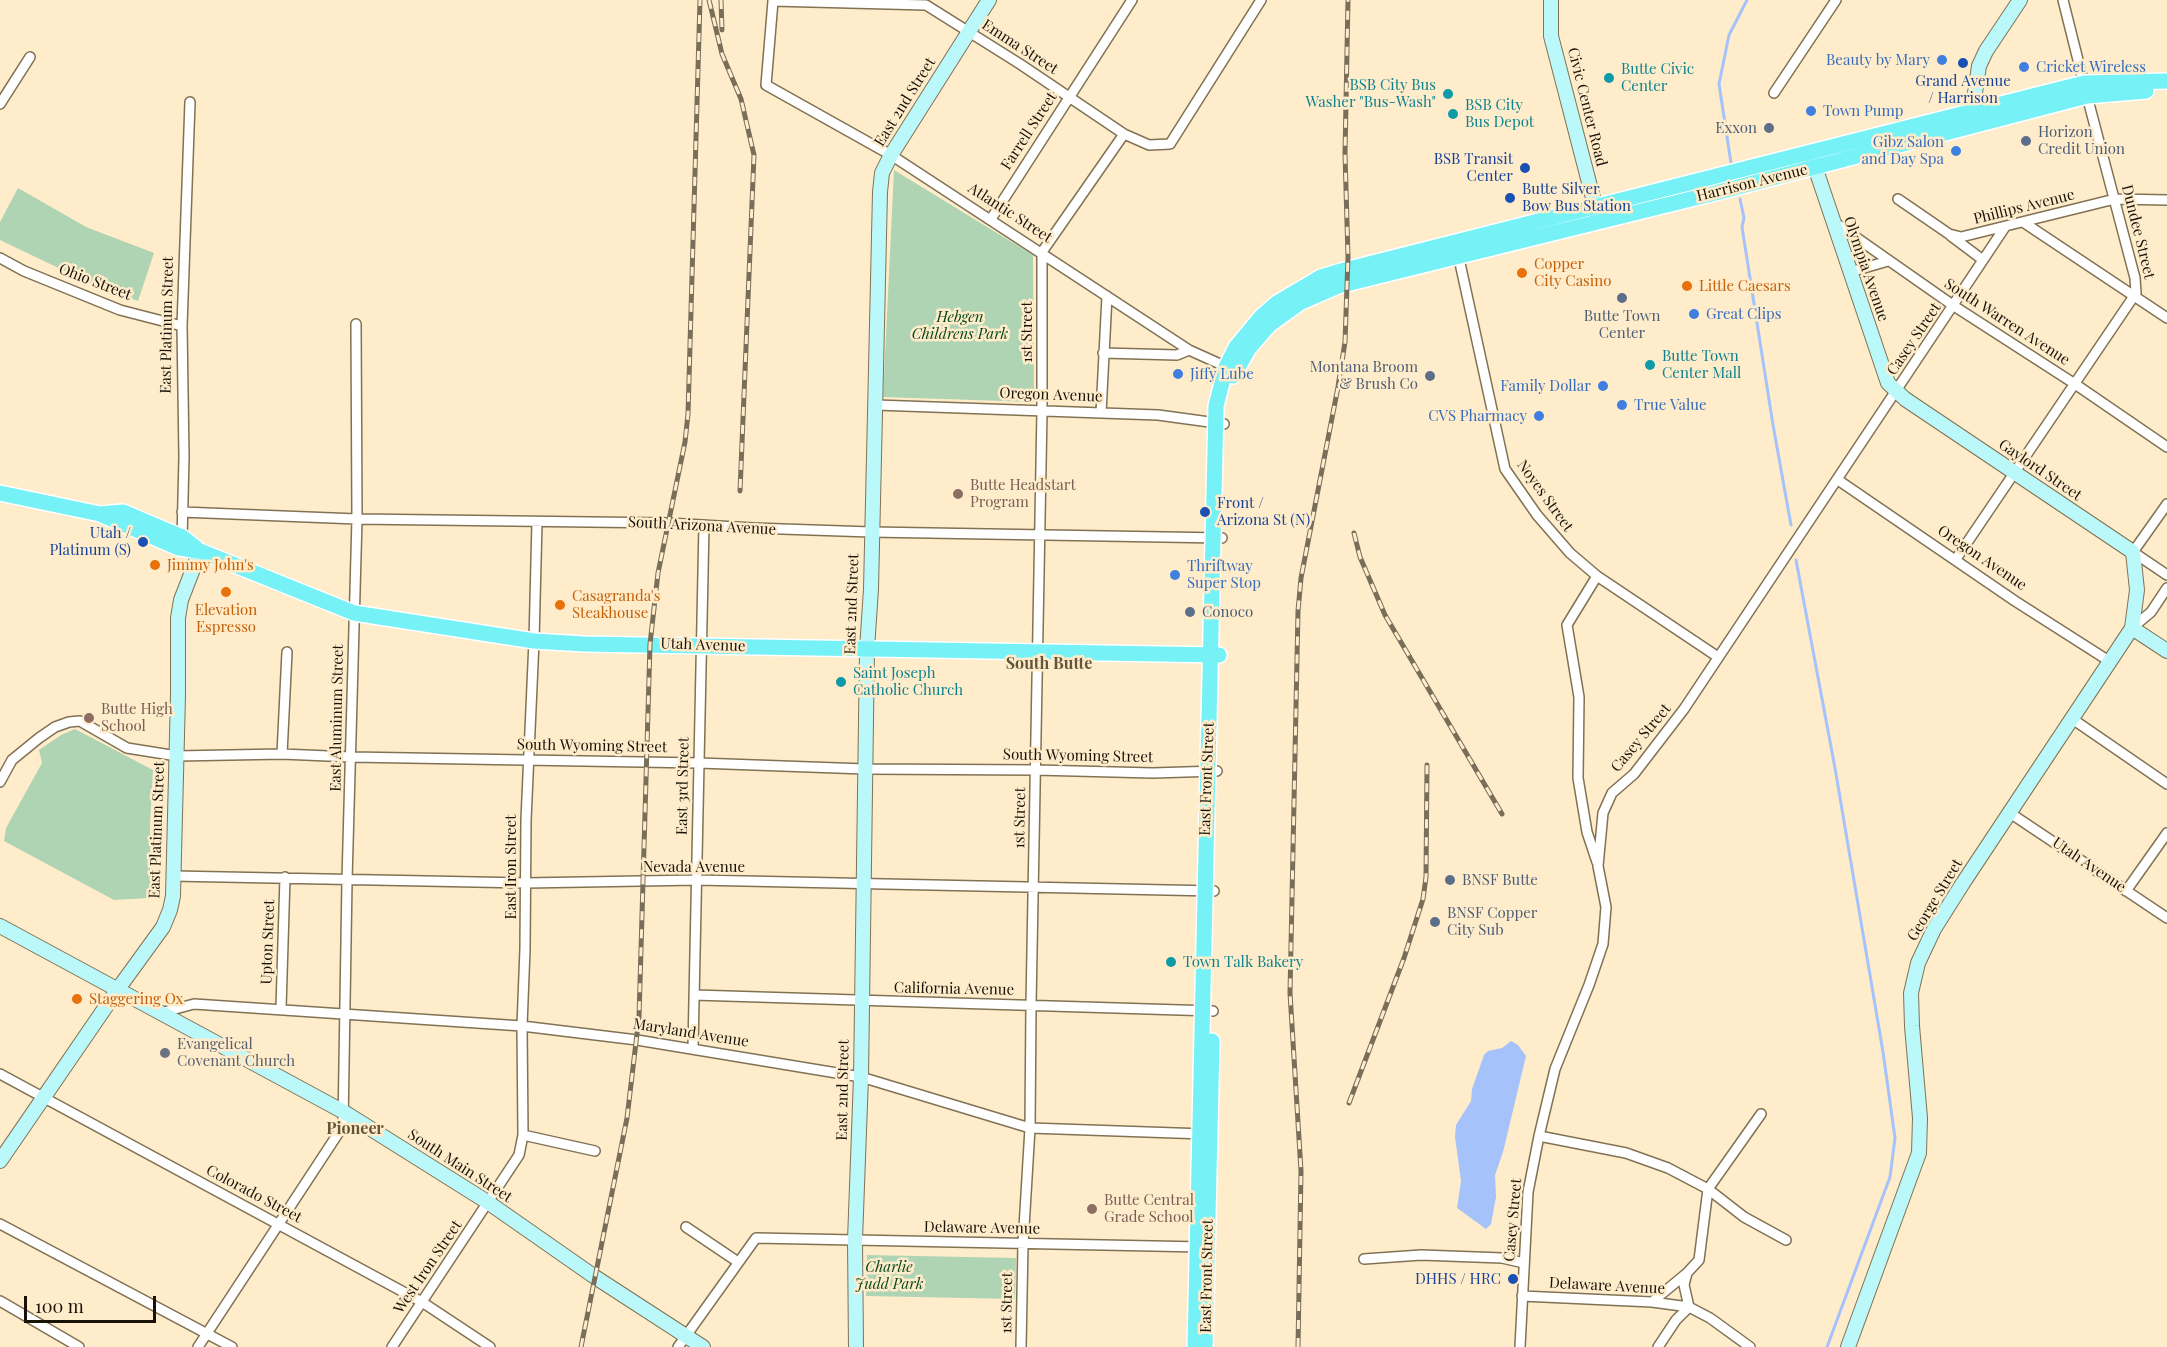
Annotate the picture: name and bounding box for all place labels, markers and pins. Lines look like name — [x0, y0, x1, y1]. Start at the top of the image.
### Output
place label: Beauty by Mary — [1826, 51, 1930, 69]
marker: Beauty by Mary — [1935, 53, 1949, 67]
marker: Grand Avenue / Harrison — [1956, 56, 1970, 70]
place label: Cricket Wireless — [2036, 58, 2146, 76]
place label: Butte Civic Center — [1621, 60, 1694, 95]
marker: Cricket Wireless — [2017, 60, 2031, 74]
marker: Butte Civic Center — [1602, 71, 1616, 85]
place label: Grand Avenue / Harrison — [1915, 72, 2011, 107]
place label: BSB City Bus Washer "Bus-Wash" — [1305, 76, 1436, 111]
marker: BSB City Bus Washer "Bus-Wash" — [1441, 87, 1455, 101]
place label: BSB City Bus Depot — [1465, 96, 1534, 131]
place label: Town Pump — [1823, 102, 1904, 120]
marker: Town Pump — [1804, 104, 1818, 118]
marker: BSB City Bus Depot — [1446, 107, 1460, 121]
place label: Exxon — [1715, 119, 1757, 137]
marker: Exxon — [1762, 121, 1776, 135]
place label: Horizon Credit Union — [2038, 123, 2125, 158]
place label: Gibz Salon and Day Spa — [1861, 133, 1944, 168]
marker: Horizon Credit Union — [2019, 134, 2033, 148]
marker: Gibz Salon and Day Spa — [1949, 144, 1963, 158]
place label: BSB Transit Center — [1434, 150, 1513, 185]
marker: BSB Transit Center — [1518, 161, 1532, 175]
place label: Butte Silver Bow Bus Station — [1522, 180, 1631, 215]
marker: Butte Silver Bow Bus Station — [1503, 191, 1517, 205]
place label: Copper City Casino — [1534, 255, 1611, 290]
marker: Copper City Casino — [1515, 266, 1529, 280]
place label: Little Caesars — [1699, 277, 1791, 295]
marker: Little Caesars — [1680, 279, 1694, 293]
marker: Butte Town Center — [1615, 291, 1629, 305]
place label: Great Clips — [1706, 305, 1781, 323]
place label: Butte Town Center — [1584, 307, 1660, 342]
marker: Great Clips — [1687, 307, 1701, 321]
place label: Butte Town Center Mall — [1662, 347, 1741, 382]
place label: Montana Broom & Brush Co — [1310, 358, 1418, 393]
marker: Butte Town Center Mall — [1643, 358, 1657, 372]
place label: Jiffy Lube — [1190, 365, 1254, 383]
marker: Jiffy Lube — [1171, 367, 1185, 381]
marker: Montana Broom & Brush Co — [1423, 369, 1437, 383]
place label: Family Dollar — [1500, 377, 1591, 395]
marker: Family Dollar — [1596, 379, 1610, 393]
place label: True Value — [1634, 396, 1707, 414]
marker: True Value — [1615, 398, 1629, 412]
place label: CVS Pharmacy — [1428, 407, 1527, 425]
marker: CVS Pharmacy — [1532, 409, 1546, 423]
place label: Butte Headstart Program — [970, 476, 1076, 511]
marker: Butte Headstart Program — [951, 487, 965, 501]
place label: Front / Arizona St (N) — [1217, 494, 1310, 529]
marker: Front / Arizona St (N) — [1198, 505, 1212, 519]
place label: Utah / Platinum (S) — [50, 524, 131, 559]
marker: Utah / Platinum (S) — [136, 535, 150, 549]
place label: Jimmy John's — [167, 556, 254, 574]
place label: Thriftway Super Stop — [1187, 557, 1261, 592]
marker: Jimmy John's — [148, 558, 162, 572]
marker: Thriftway Super Stop — [1168, 568, 1182, 582]
marker: Elevation Espresso — [219, 585, 233, 599]
place label: Casagranda's Steakhouse — [572, 587, 660, 622]
marker: Casagranda's Steakhouse — [553, 598, 567, 612]
place label: Elevation Espresso — [195, 601, 257, 636]
place label: Conoco — [1202, 603, 1253, 621]
marker: Conoco — [1183, 605, 1197, 619]
place label: Saint Joseph Catholic Church — [853, 664, 963, 699]
marker: Saint Joseph Catholic Church — [834, 675, 848, 689]
place label: Butte High School — [101, 700, 173, 735]
marker: Butte High School — [82, 711, 96, 725]
place label: BNSF Butte — [1462, 871, 1538, 889]
marker: BNSF Butte — [1443, 873, 1457, 887]
place label: BNSF Copper City Sub — [1447, 904, 1537, 939]
marker: BNSF Copper City Sub — [1428, 915, 1442, 929]
place label: Town Talk Bakery — [1183, 953, 1303, 971]
marker: Town Talk Bakery — [1164, 955, 1178, 969]
place label: Staggering Ox — [89, 990, 183, 1008]
marker: Staggering Ox — [70, 992, 84, 1006]
place label: Evangelical Covenant Church — [177, 1035, 295, 1070]
marker: Evangelical Covenant Church — [158, 1046, 172, 1060]
place label: Butte Central Grade School — [1104, 1191, 1194, 1226]
marker: Butte Central Grade School — [1085, 1202, 1099, 1216]
place label: DHHS / HRC — [1415, 1270, 1501, 1288]
marker: DHHS / HRC — [1506, 1272, 1520, 1286]

